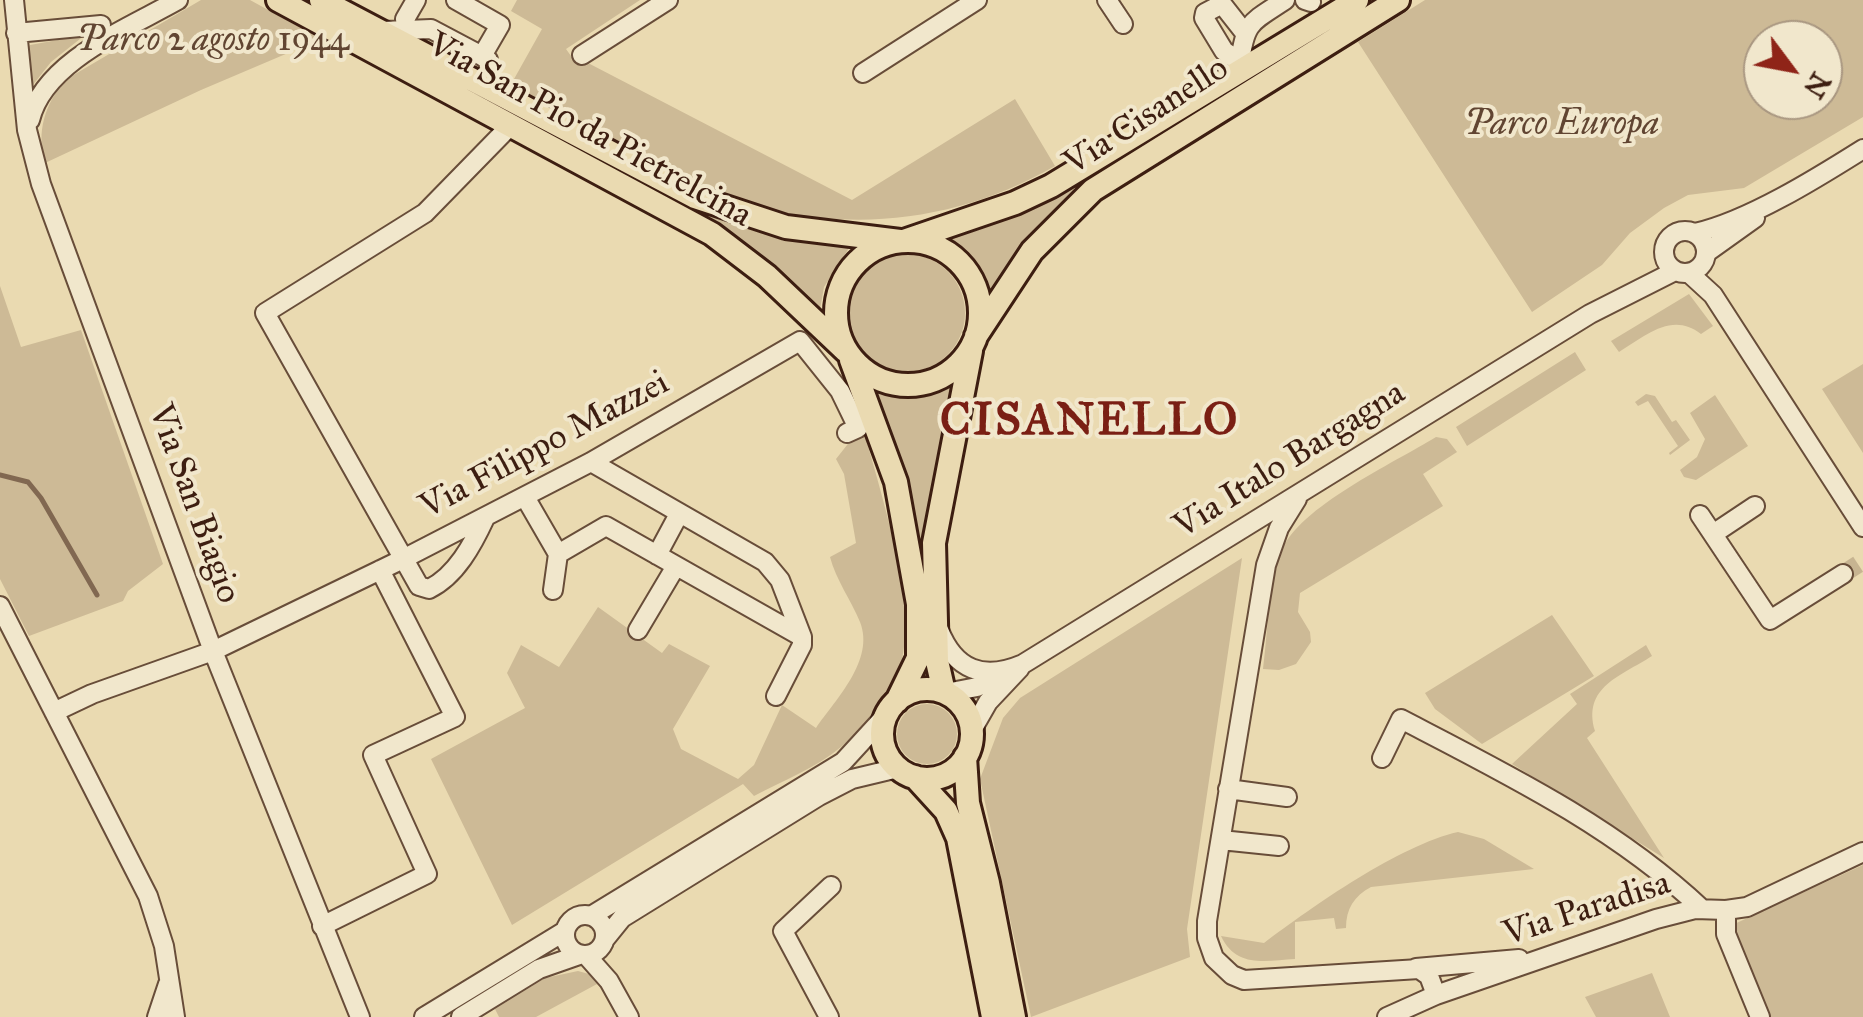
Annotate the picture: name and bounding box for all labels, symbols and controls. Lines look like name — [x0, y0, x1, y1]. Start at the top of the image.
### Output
park label: Parco 2 agosto 1944 — [77, 20, 349, 62]
north arrow — [1743, 20, 1843, 120]
street label: Via San Pio da Pietrelcina — [420, 24, 758, 238]
street label: Via Cisanello — [1057, 48, 1237, 186]
text: N — [1796, 66, 1838, 104]
park label: Parco Europa — [1465, 104, 1659, 146]
street label: Via Filippo Mazzei — [413, 363, 677, 529]
street label: Via Italo Bargagna — [1167, 373, 1413, 549]
district label: CISANELLO — [940, 396, 1240, 450]
street label: Via San Biagio — [138, 399, 248, 609]
street label: Via Paradisa — [1498, 863, 1676, 957]

